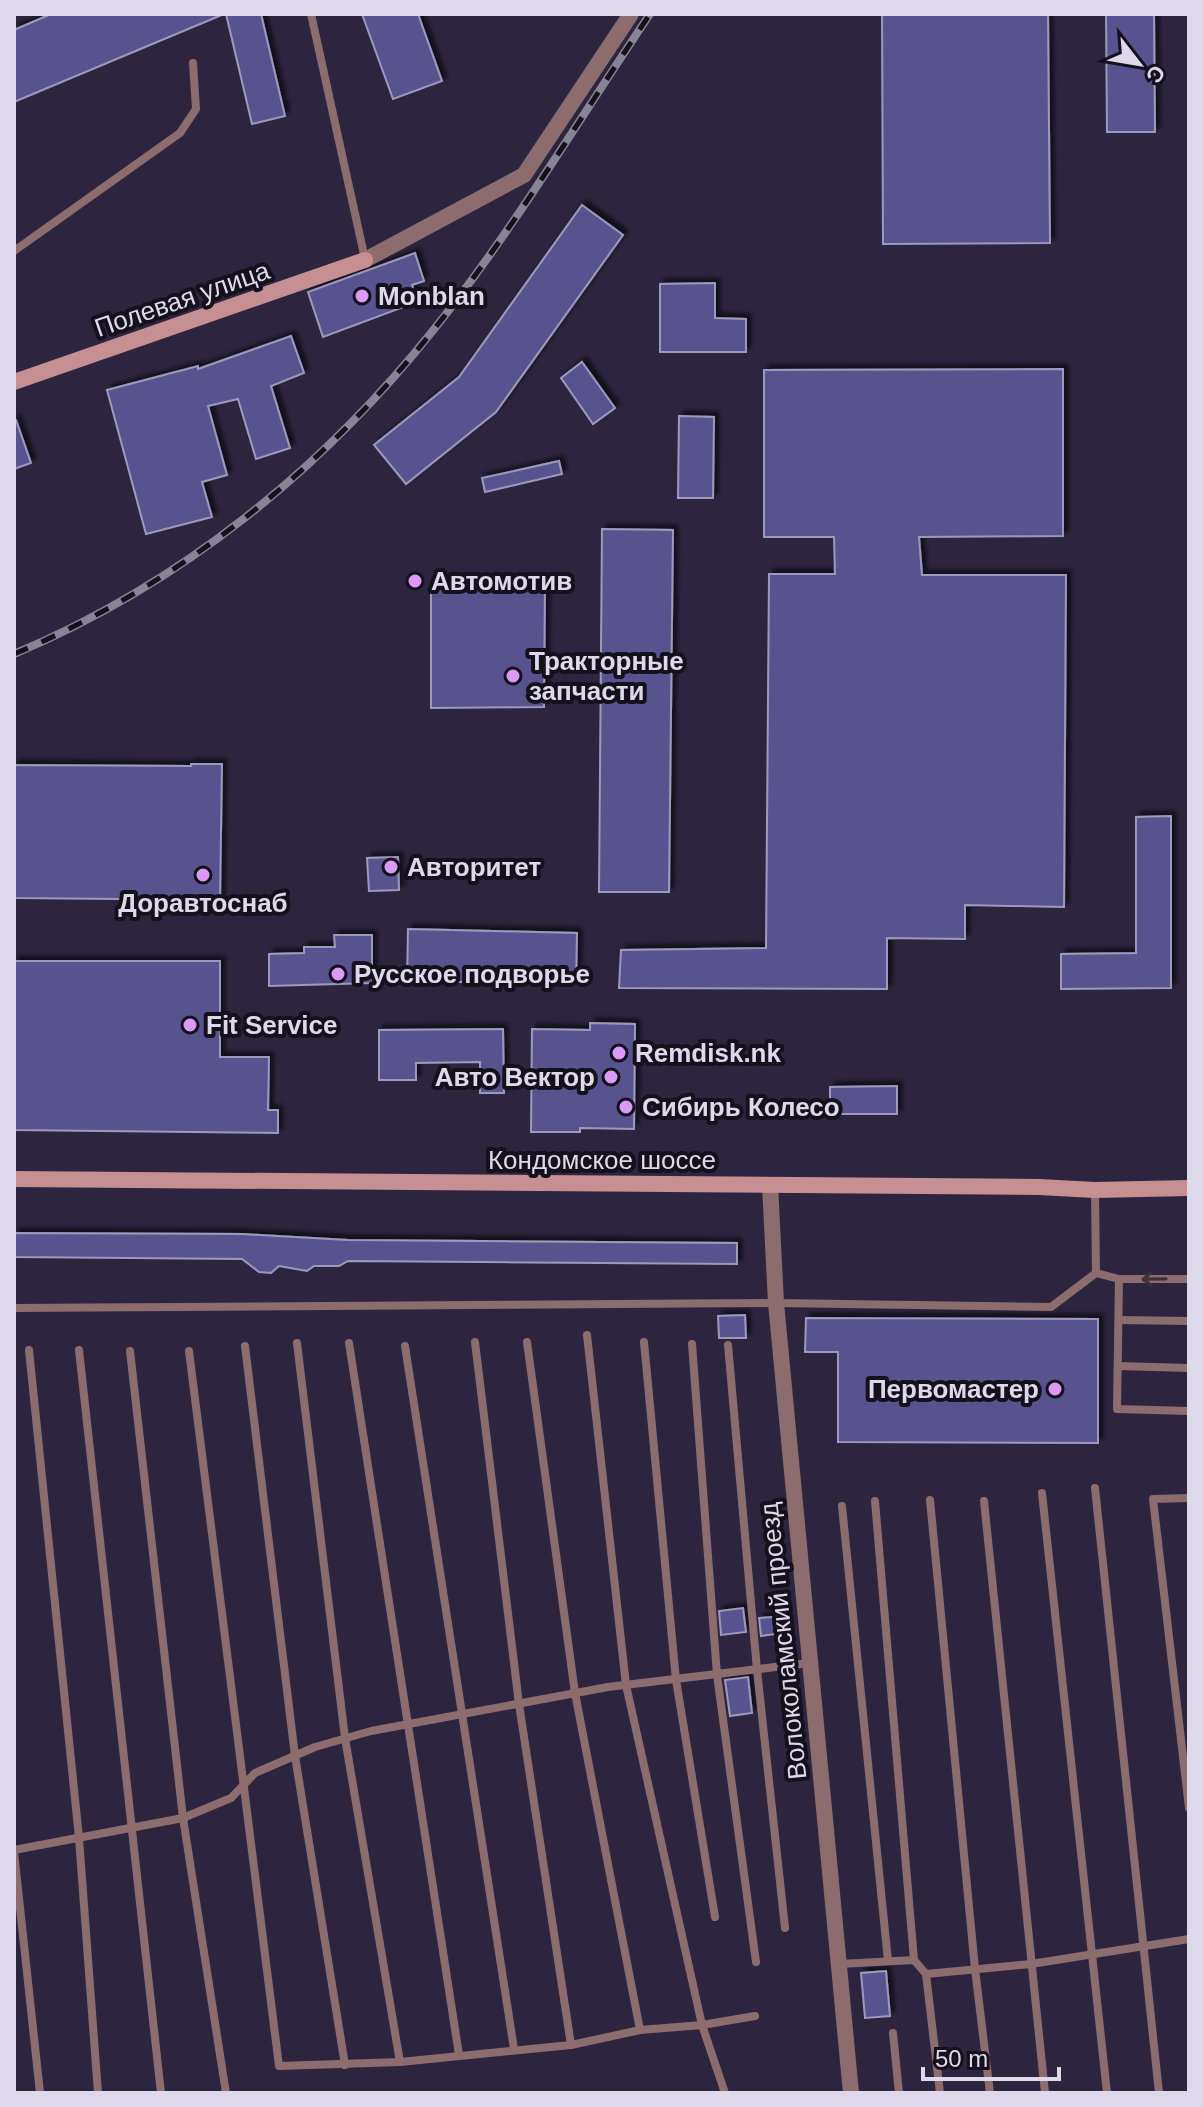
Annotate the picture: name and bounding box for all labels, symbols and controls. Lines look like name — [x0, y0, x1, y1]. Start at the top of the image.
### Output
north arrow — [1099, 24, 1179, 104]
text: С — [1141, 61, 1171, 87]
street label: Полевая улица — [91, 255, 274, 343]
place label: Monblan — [378, 281, 485, 311]
marker: Monblan — [353, 287, 371, 305]
place label: Автомотив — [431, 566, 572, 596]
marker: Автомотив — [406, 572, 424, 590]
place label: Тракторные запчасти — [529, 646, 684, 706]
marker: Тракторные запчасти — [504, 667, 522, 685]
place label: Авторитет — [407, 852, 541, 882]
marker: Авторитет — [382, 858, 400, 876]
marker: Доравтоснаб — [194, 866, 212, 884]
place label: Доравтоснаб — [118, 888, 288, 918]
place label: Русское подворье — [354, 959, 590, 989]
marker: Русское подворье — [329, 965, 347, 983]
place label: Fit Service — [206, 1010, 338, 1040]
marker: Fit Service — [181, 1016, 199, 1034]
place label: Remdisk.nk — [635, 1038, 781, 1068]
marker: Remdisk.nk — [610, 1044, 628, 1062]
place label: Авто Вектор — [435, 1062, 595, 1092]
marker: Авто Вектор — [602, 1068, 620, 1086]
place label: Сибирь Колесо — [642, 1092, 840, 1122]
marker: Сибирь Колесо — [617, 1098, 635, 1116]
street label: Кондомское шоссе — [488, 1145, 716, 1175]
one-way arrow — [1141, 1271, 1168, 1287]
place label: Первомастер — [868, 1374, 1039, 1404]
marker: Первомастер — [1046, 1380, 1064, 1398]
street label: Волоколамский проезд — [754, 1501, 812, 1781]
scale bar — [923, 2031, 1059, 2081]
text: 50 m — [935, 2045, 988, 2072]

